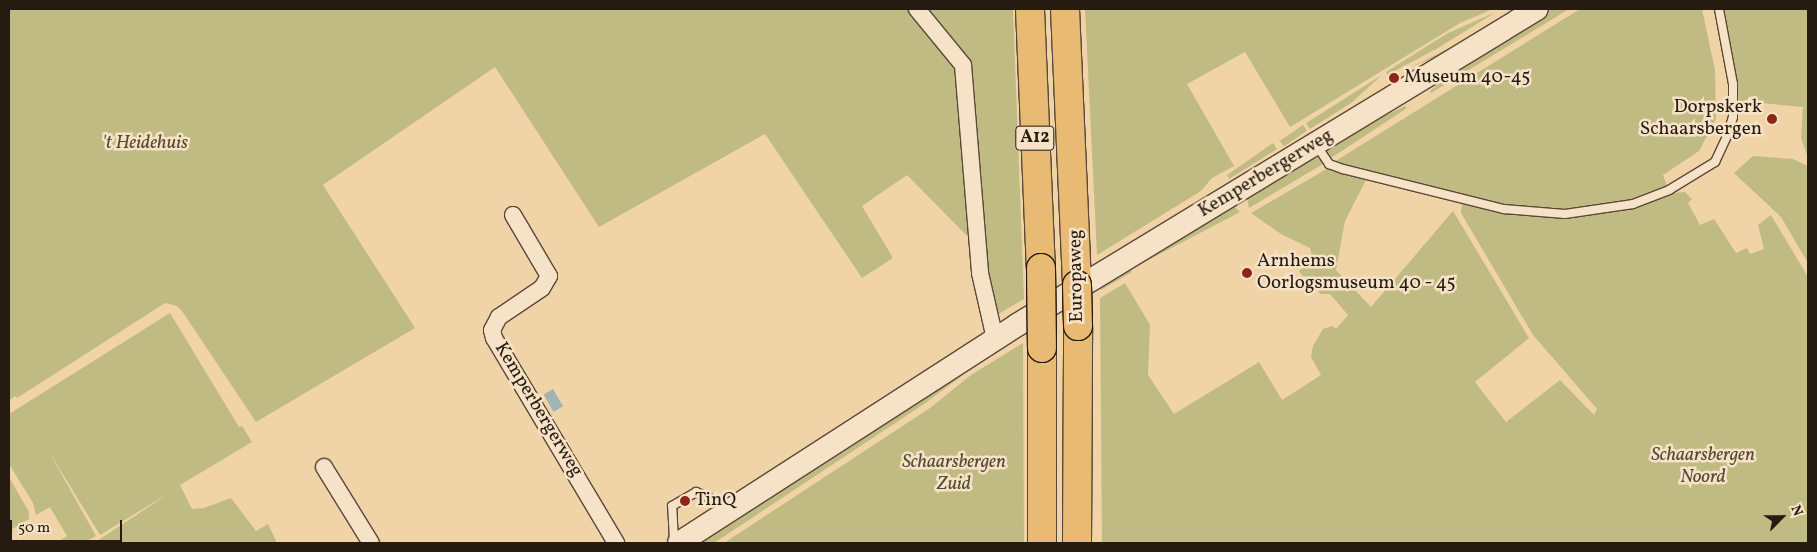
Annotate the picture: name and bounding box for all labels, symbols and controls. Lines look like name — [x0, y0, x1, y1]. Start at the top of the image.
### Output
place label: Museum 40-45 — [1404, 67, 1530, 89]
marker: Museum 40-45 — [1388, 72, 1400, 84]
place label: Dorpskerk Schaarsbergen — [1640, 97, 1762, 141]
marker: Dorpskerk Schaarsbergen — [1766, 113, 1778, 125]
road number: A12 — [1015, 122, 1055, 154]
street label: Kemperbergerweg — [1195, 125, 1337, 223]
park label: 't Heidehuis — [102, 133, 188, 155]
street label: Europaweg — [1065, 229, 1089, 323]
place label: Arnhems Oorlogsmuseum 40 - 45 — [1257, 251, 1456, 295]
marker: Arnhems Oorlogsmuseum 40 - 45 — [1241, 267, 1253, 279]
street label: Kemperbergerweg — [489, 339, 587, 481]
park label: Schaarsbergen Noord — [1651, 445, 1755, 489]
park label: Schaarsbergen Zuid — [902, 452, 1006, 496]
place label: TinQ — [695, 490, 736, 512]
north arrow — [1757, 492, 1807, 542]
marker: TinQ — [679, 495, 691, 507]
text: N — [1786, 503, 1807, 519]
scale bar — [12, 510, 125, 542]
text: 50 m — [18, 518, 50, 539]

